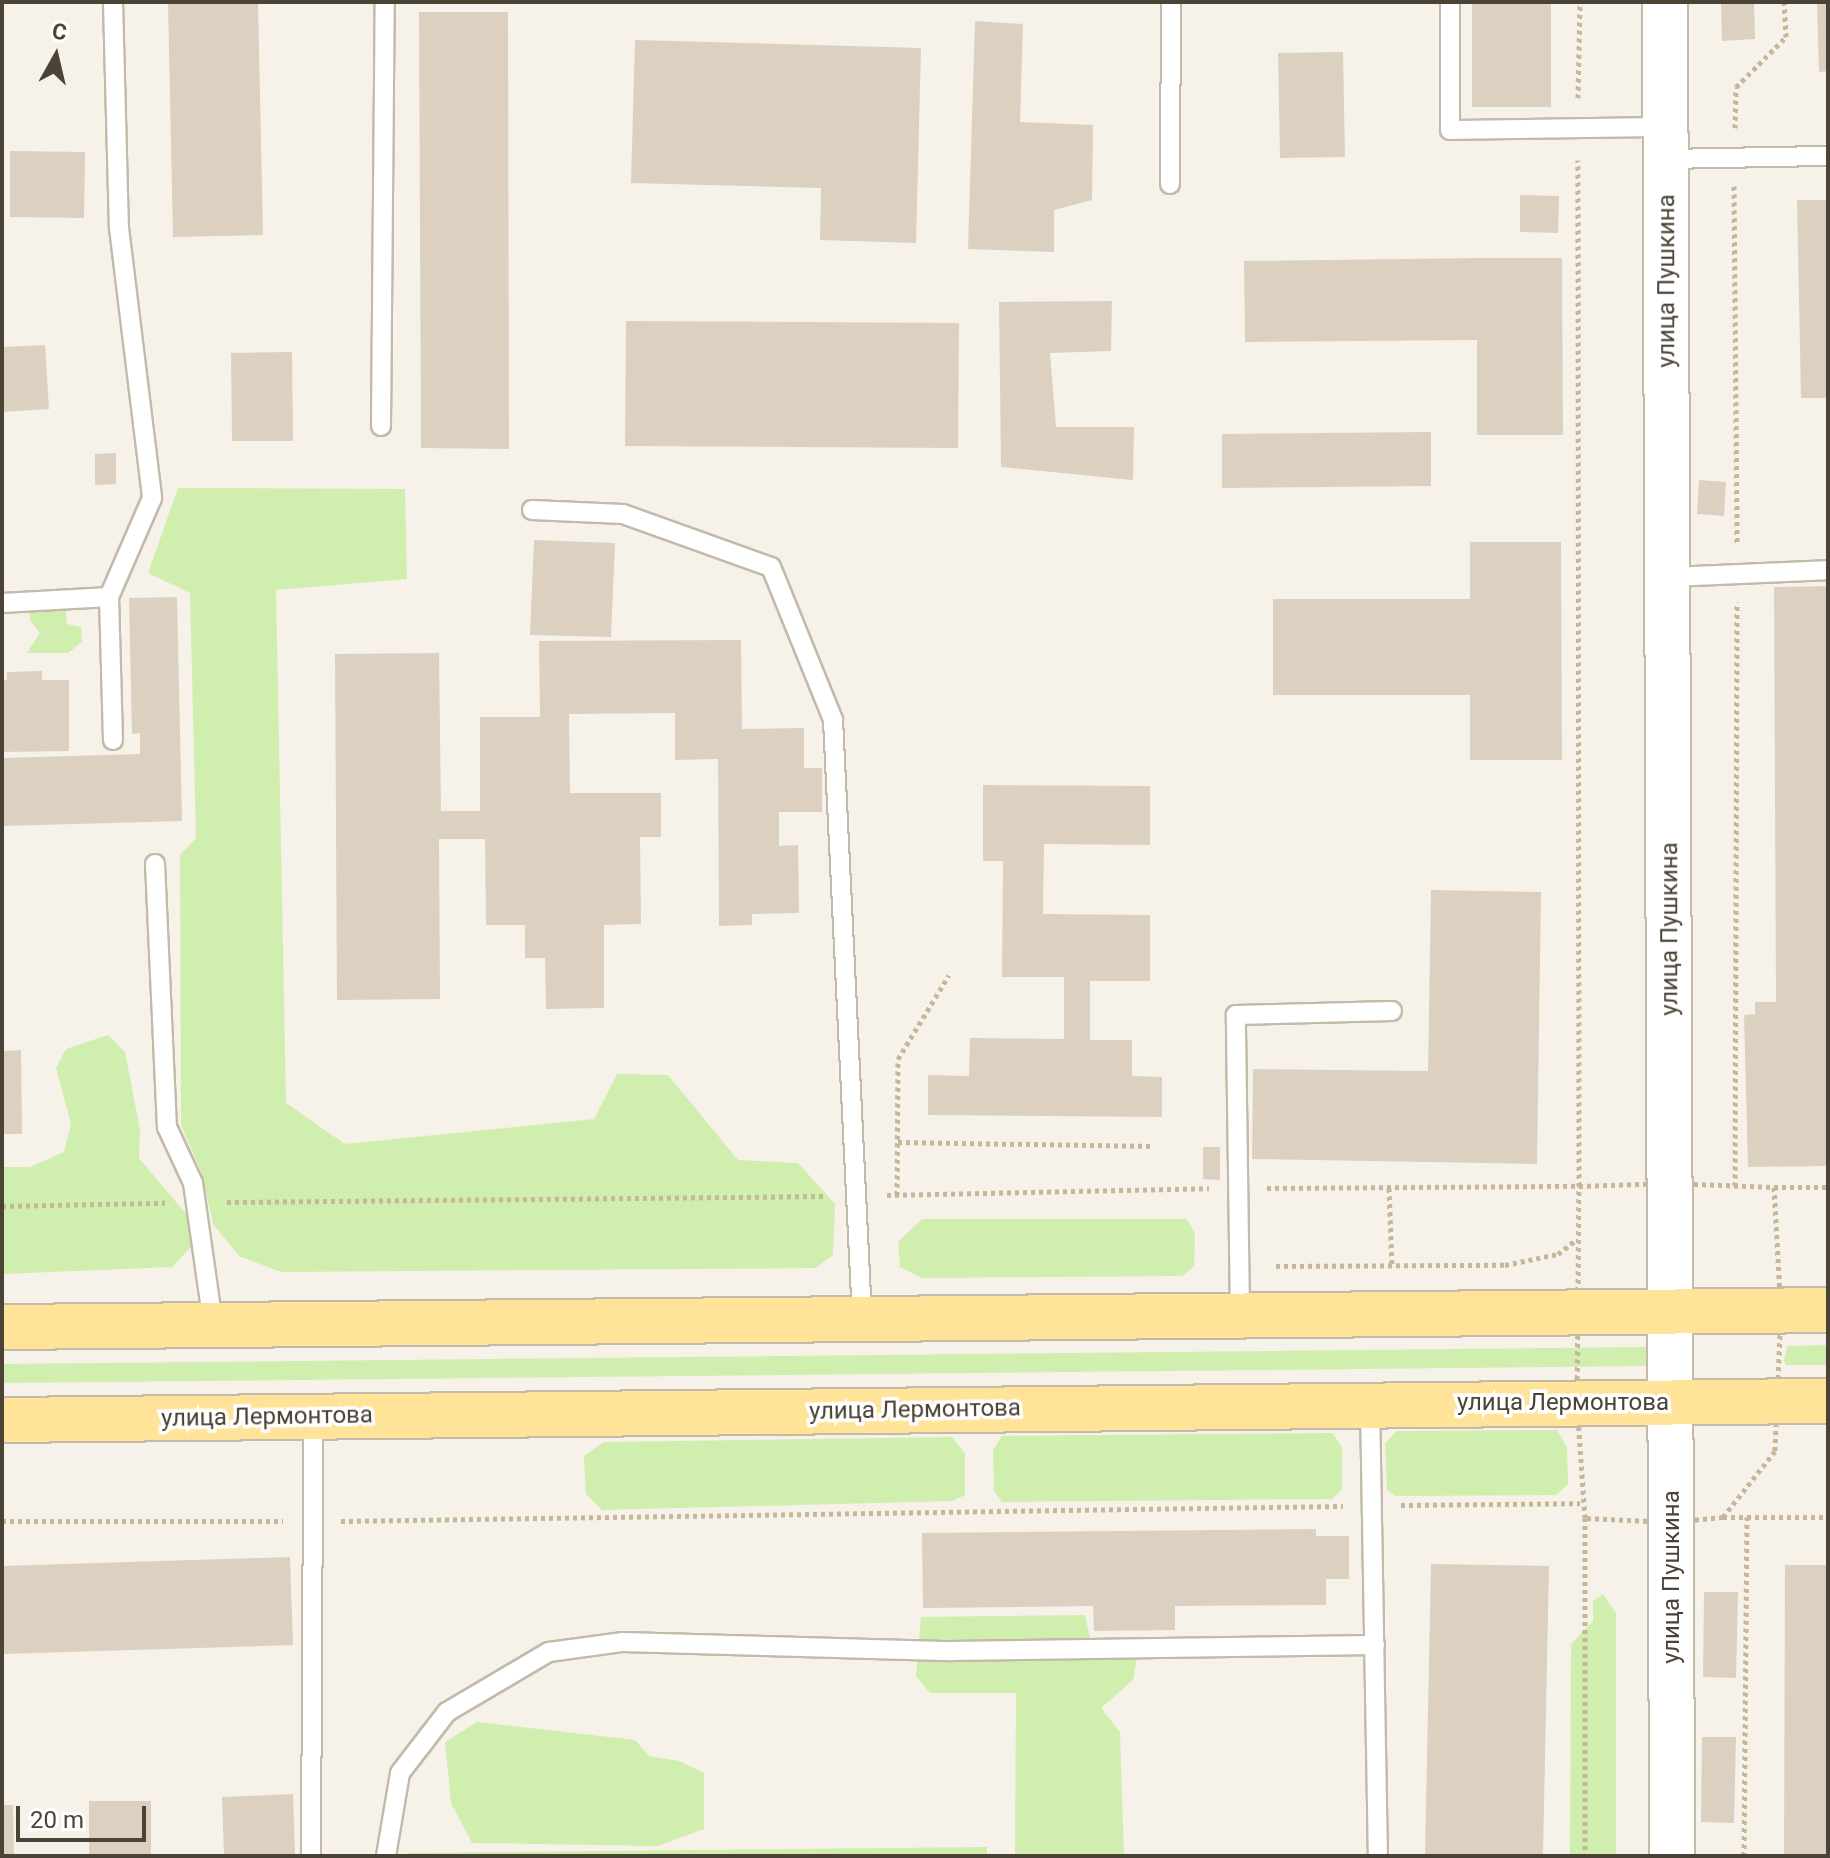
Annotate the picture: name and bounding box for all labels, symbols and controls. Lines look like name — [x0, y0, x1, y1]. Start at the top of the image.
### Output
north arrow — [16, 16, 96, 96]
text: С — [51, 18, 68, 45]
street label: улица Пушкина — [1653, 194, 1681, 368]
street label: улица Пушкина — [1656, 842, 1684, 1016]
street label: улица Лермонтова — [1457, 1389, 1669, 1417]
street label: улица Лермонтова — [809, 1394, 1021, 1426]
street label: улица Лермонтова — [161, 1401, 373, 1433]
street label: улица Пушкина — [1658, 1490, 1686, 1664]
scale bar — [20, 1790, 150, 1840]
text: 20 m — [30, 1806, 84, 1834]

